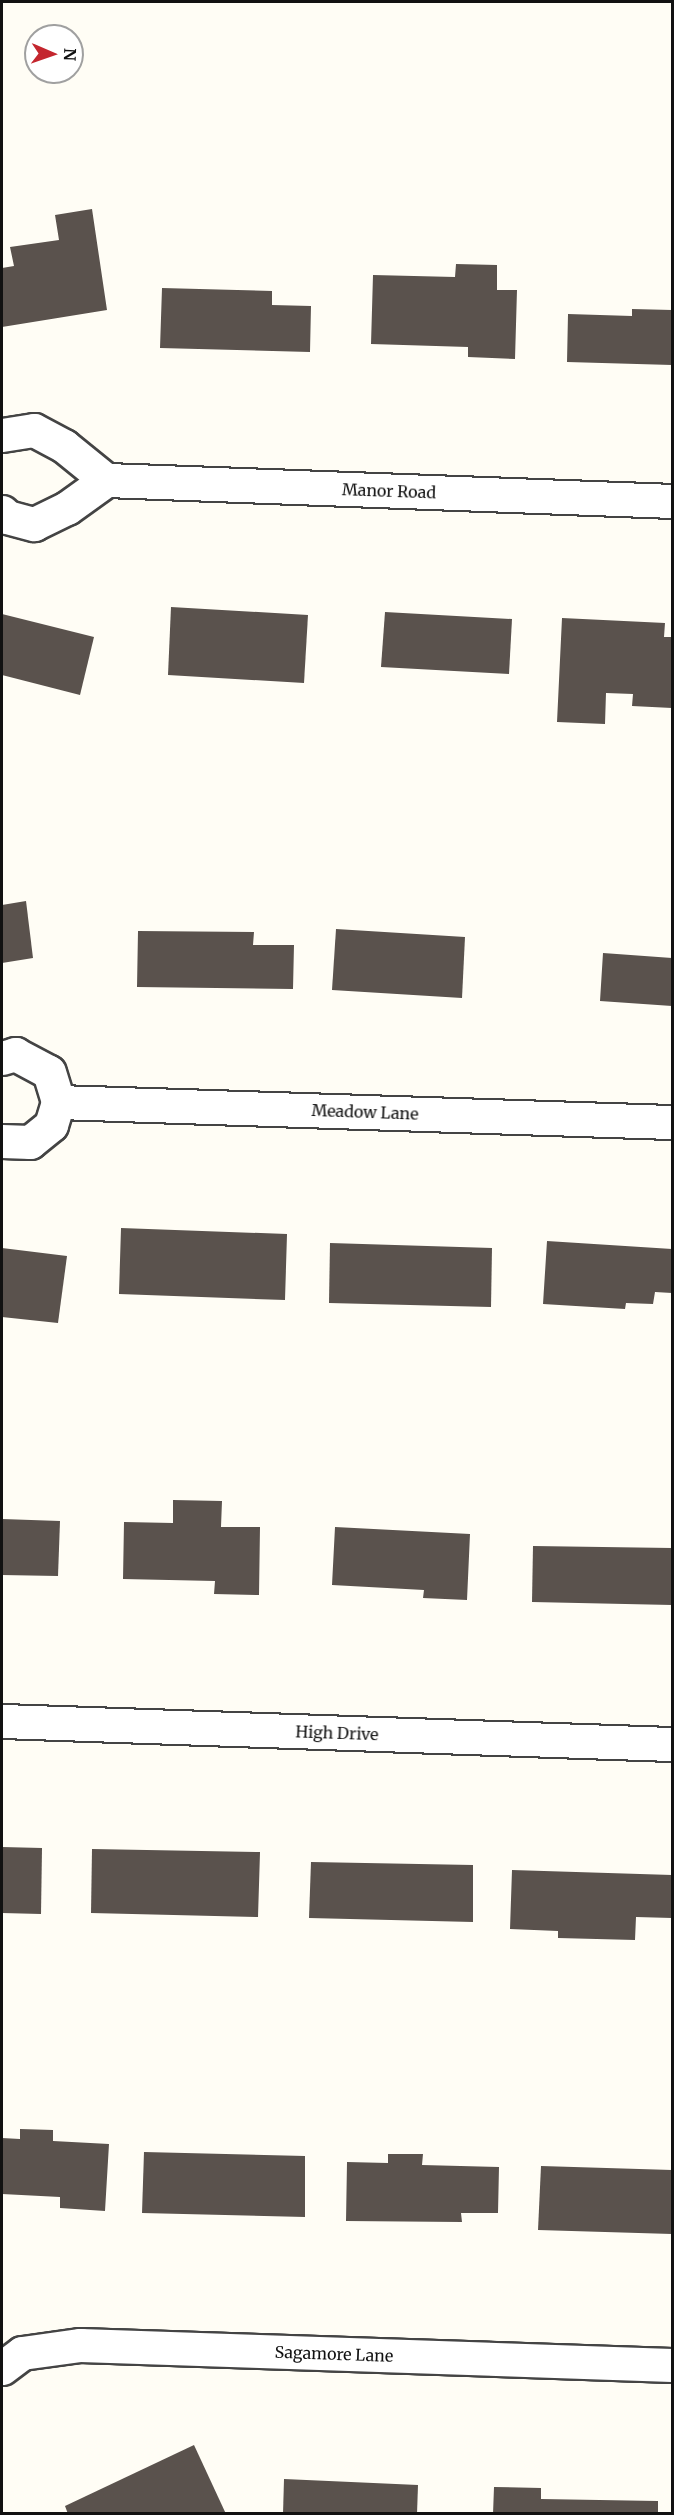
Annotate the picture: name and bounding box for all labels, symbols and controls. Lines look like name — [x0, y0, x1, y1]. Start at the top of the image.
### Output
north arrow — [24, 24, 84, 84]
text: N — [60, 48, 80, 61]
street label: Manor Road — [342, 480, 436, 502]
street label: Meadow Lane — [311, 1101, 419, 1123]
street label: High Drive — [295, 1722, 379, 1744]
street label: Sagamore Lane — [274, 2342, 394, 2366]

